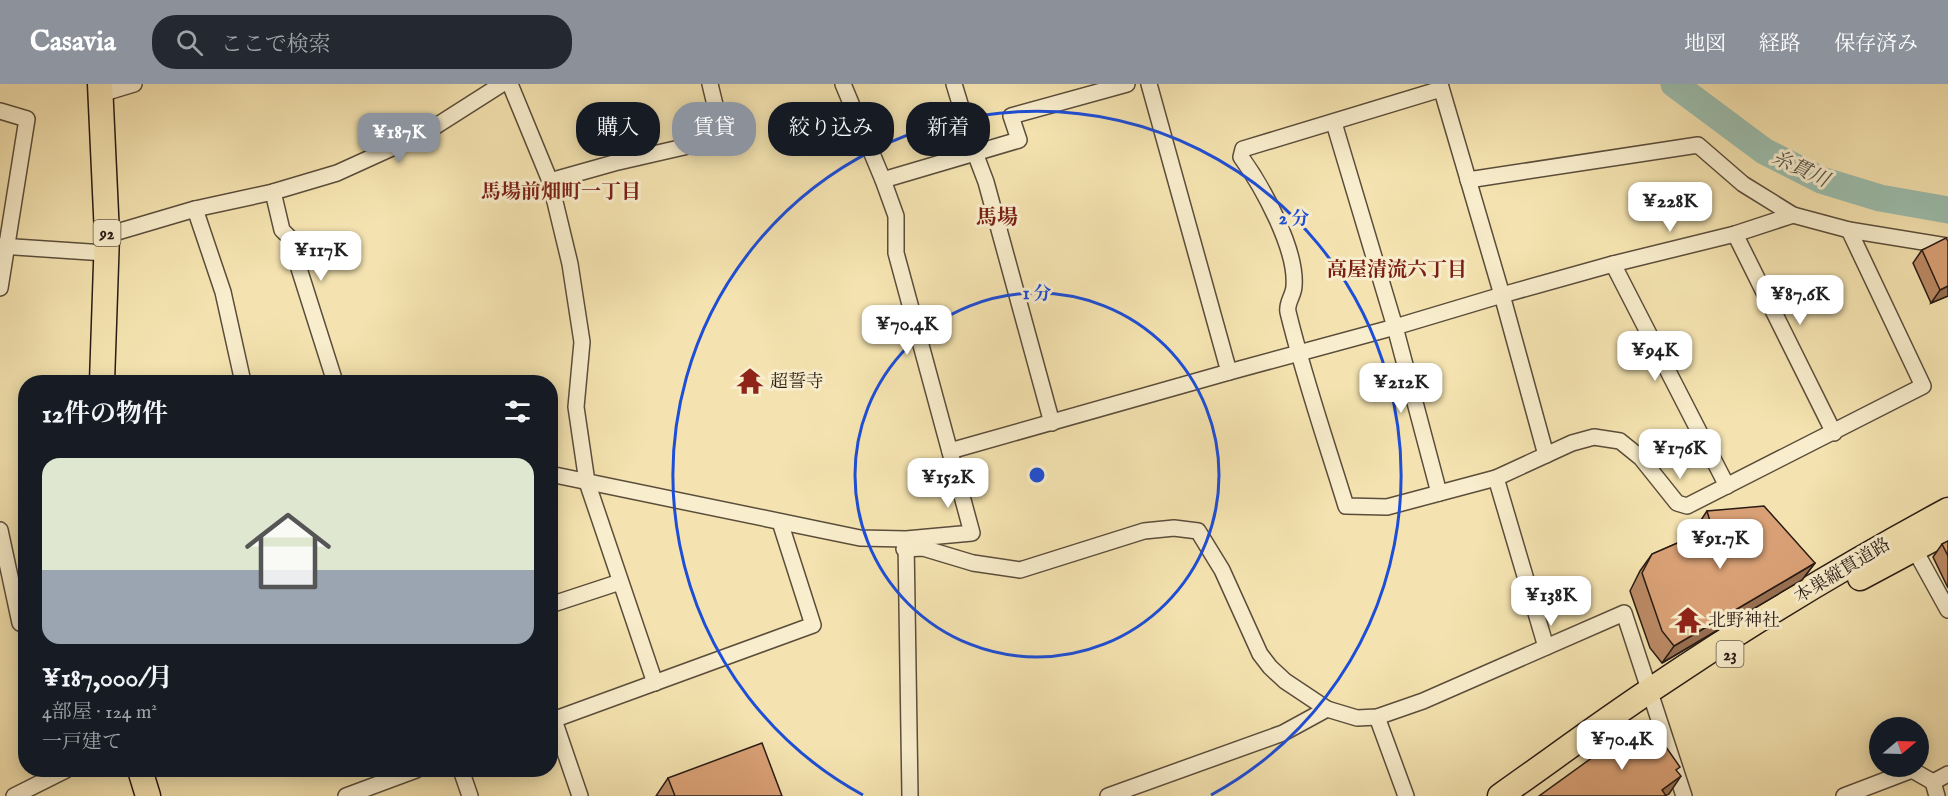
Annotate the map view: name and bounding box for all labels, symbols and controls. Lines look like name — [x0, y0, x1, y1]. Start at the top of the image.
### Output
search box — [152, 15, 572, 69]
text: Casavia — [30, 25, 116, 60]
icon: search — [173, 26, 206, 59]
text: ここで検索 — [221, 31, 331, 59]
text: 地図 — [1684, 31, 1726, 58]
text: 経路 — [1759, 31, 1801, 58]
text: 保存済み — [1834, 31, 1918, 58]
chip: 購入 — [576, 102, 660, 156]
chip: 賃貸 — [672, 102, 756, 156]
chip: 絞り込み — [768, 102, 894, 156]
chip: 新着 — [906, 102, 990, 156]
pin: ¥187K — [357, 113, 441, 164]
text: ¥187K — [372, 120, 426, 145]
water label: 糸貫川 — [1768, 145, 1835, 194]
district label: 馬場前畑町一丁目 — [481, 180, 641, 205]
pin: ¥228K — [1628, 182, 1712, 233]
text: ¥228K — [1642, 189, 1698, 214]
district label: 馬場 — [976, 205, 1018, 232]
text: 2 分 — [1279, 208, 1309, 231]
road number: 92 — [94, 220, 120, 246]
pin: ¥117K — [279, 231, 363, 282]
text: ¥117K — [294, 238, 348, 263]
district label: 高屋清流六丁目 — [1327, 258, 1467, 283]
pin: ¥87.6K — [1751, 275, 1849, 326]
text: ¥87.6K — [1771, 282, 1829, 307]
text: 1 分 — [1023, 283, 1051, 306]
pin: ¥70.4K — [858, 305, 956, 356]
text: ¥70.4K — [876, 312, 938, 337]
pin: ¥94K — [1619, 331, 1691, 382]
text: ¥94K — [1631, 338, 1679, 363]
pin: ¥212K — [1359, 363, 1443, 414]
temple icon: 超誓寺 — [735, 366, 765, 396]
text: ¥212K — [1373, 370, 1429, 395]
place label: 超誓寺 — [770, 371, 824, 394]
icon: filters — [501, 395, 534, 428]
text: 12件の物件 — [42, 398, 168, 431]
pin: ¥176K — [1638, 429, 1722, 480]
text: ¥176K — [1653, 436, 1707, 461]
pin: ¥152K — [906, 458, 990, 509]
text: ¥152K — [921, 465, 975, 490]
centre of rings — [1027, 465, 1047, 485]
icon: home — [234, 497, 342, 605]
pin: ¥91.7K — [1671, 519, 1769, 570]
text: ¥91.7K — [1691, 526, 1749, 551]
street label: 本巣縦貫道路 — [1791, 534, 1895, 609]
pin: ¥138K — [1509, 576, 1593, 627]
text: ¥138K — [1525, 583, 1577, 608]
temple icon: 北野神社 — [1673, 605, 1703, 635]
place label: 北野神社 — [1708, 610, 1780, 633]
road number: 23 — [1716, 641, 1744, 667]
text: ¥187,000/月 — [42, 662, 173, 695]
text: 4部屋 · 124 m² — [42, 700, 157, 725]
north arrow — [1869, 717, 1929, 777]
map controls — [1869, 717, 1929, 777]
pin: ¥70.4K — [1573, 720, 1671, 771]
text: ¥70.4K — [1591, 727, 1653, 752]
text: 一戸建て — [42, 730, 122, 755]

